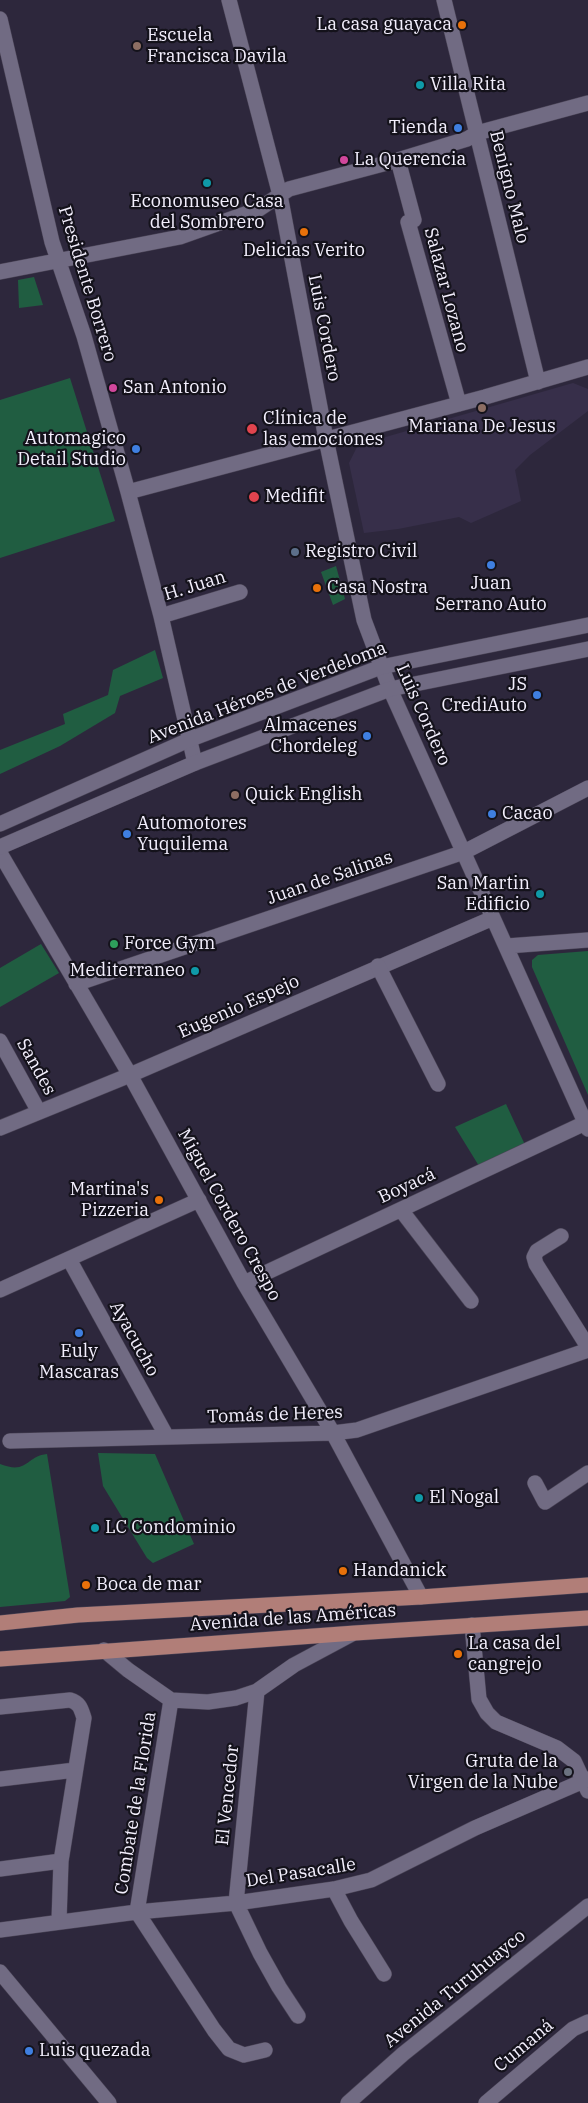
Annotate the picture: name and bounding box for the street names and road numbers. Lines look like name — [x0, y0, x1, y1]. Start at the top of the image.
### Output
street label: Benigno Malo — [485, 128, 533, 246]
street label: Presidente Borrero — [53, 204, 121, 364]
street label: Salazar Lozano — [419, 225, 473, 355]
street label: Luis Cordero — [303, 273, 345, 383]
street label: H. Juan — [161, 566, 229, 606]
street label: Avenida Héroes de Verdeloma — [144, 637, 390, 749]
street label: Luis Cordero — [391, 661, 455, 769]
street label: Juan de Salinas — [264, 846, 396, 910]
street label: Eugenio Espejo — [175, 971, 303, 1043]
street label: Sandes — [12, 1035, 60, 1099]
street label: Miguel Cordero Crespo — [173, 1125, 285, 1305]
street label: Boyacá — [375, 1163, 439, 1209]
street label: Ayacucho — [105, 1298, 163, 1380]
street label: Tomás de Heres — [207, 1402, 343, 1428]
street label: Avenida de las Américas — [189, 1600, 397, 1636]
street label: Combate de la Florida — [111, 1710, 161, 1896]
street label: El Vencedor — [212, 1744, 244, 1846]
street label: Del Pasacalle — [245, 1854, 357, 1892]
street label: Avenida Turuhuayco — [380, 1925, 530, 2053]
street label: Cumaná — [490, 2015, 558, 2077]

